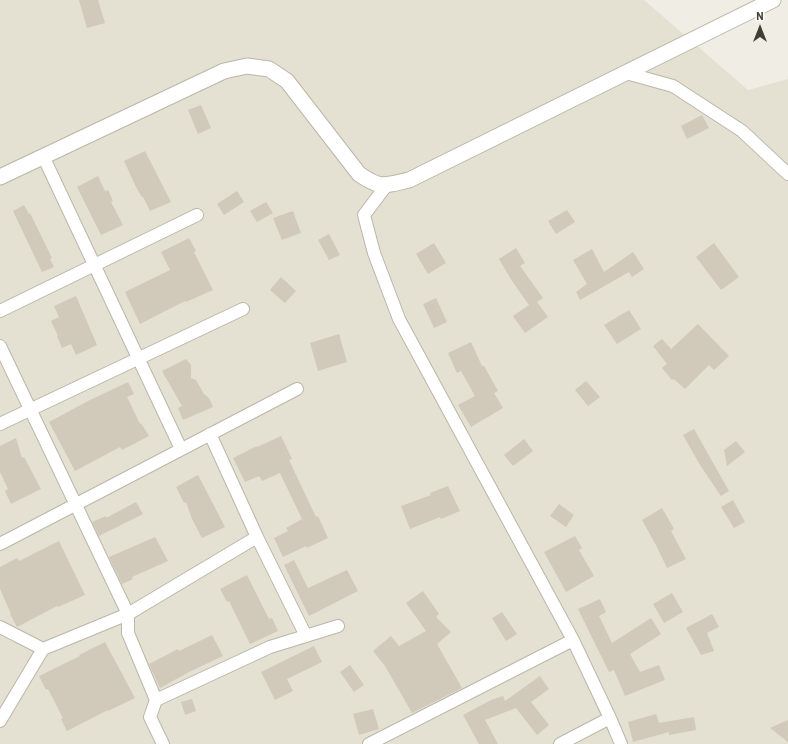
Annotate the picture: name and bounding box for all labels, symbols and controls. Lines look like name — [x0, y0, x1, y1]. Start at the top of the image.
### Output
north arrow — [740, 8, 780, 48]
text: N — [756, 9, 764, 22]

